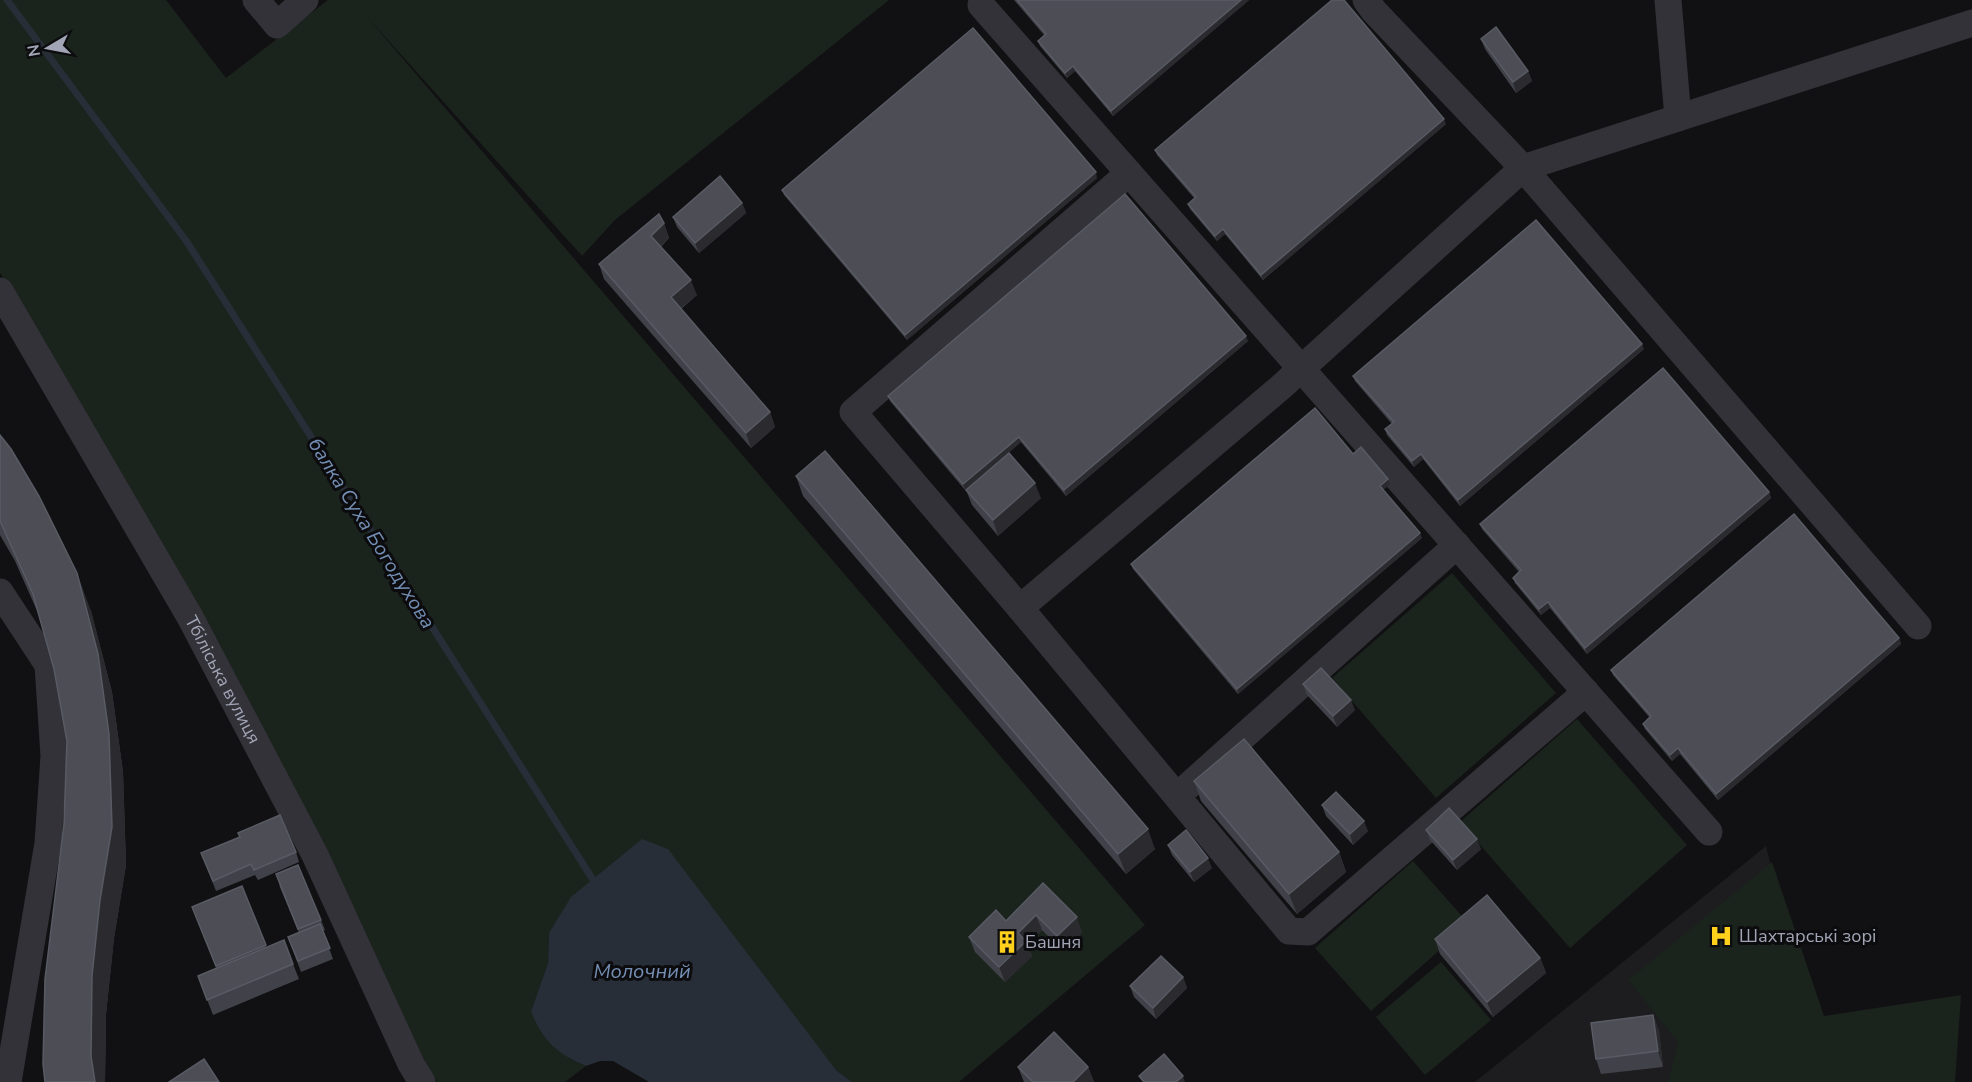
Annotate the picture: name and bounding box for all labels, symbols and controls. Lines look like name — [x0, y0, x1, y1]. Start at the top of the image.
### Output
north arrow — [18, 18, 78, 78]
text: N — [22, 43, 46, 58]
water label: балка Суха Богодухова — [302, 433, 441, 634]
street label: Тбіліська вулиця — [179, 611, 266, 748]
hospital icon: Шахтарські зорі — [1708, 923, 1734, 949]
place label: Шахтарські зорі — [1739, 924, 1876, 948]
building icon: Башня — [994, 929, 1020, 955]
place label: Башня — [1025, 930, 1081, 954]
water label: Молочний — [593, 958, 691, 985]

